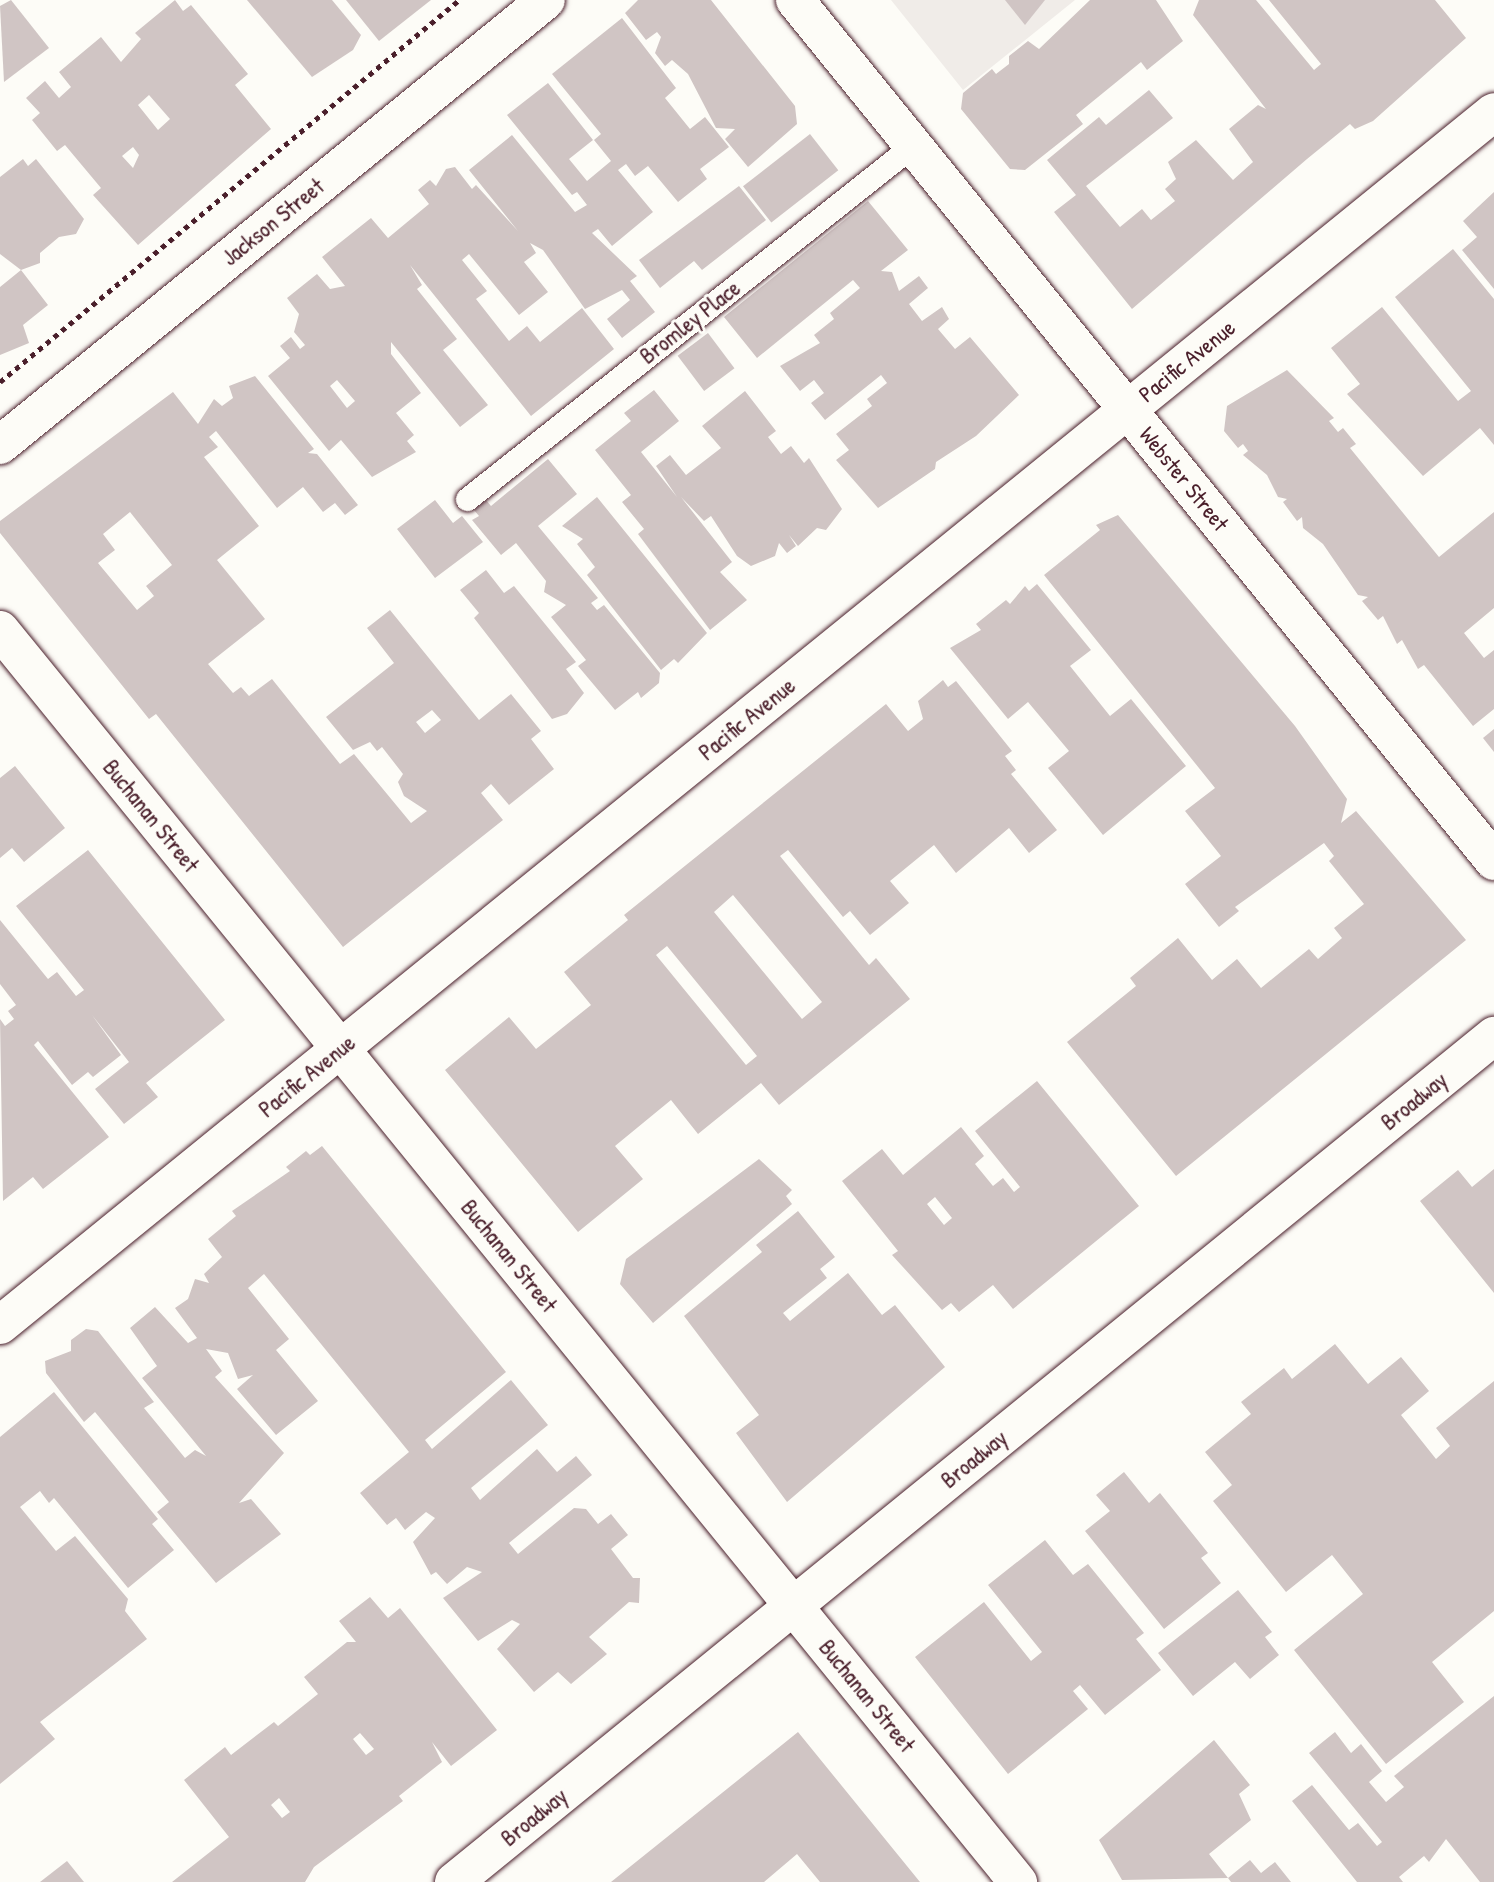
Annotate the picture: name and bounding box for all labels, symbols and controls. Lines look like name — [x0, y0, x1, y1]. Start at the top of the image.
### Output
street label: Jackson Street — [216, 172, 330, 272]
street label: Bromley Place — [634, 274, 746, 370]
street label: Pacific Avenue — [1133, 314, 1241, 408]
street label: Webster Street — [1133, 421, 1235, 537]
street label: Pacific Avenue — [693, 672, 801, 766]
street label: Buchanan Street — [97, 754, 205, 878]
street label: Pacific Avenue — [253, 1029, 361, 1123]
street label: Broadway — [1375, 1066, 1453, 1136]
street label: Buchanan Street — [455, 1194, 563, 1318]
street label: Broadway — [935, 1424, 1013, 1494]
street label: Buchanan Street — [813, 1634, 921, 1758]
street label: Broadway — [495, 1782, 573, 1852]

